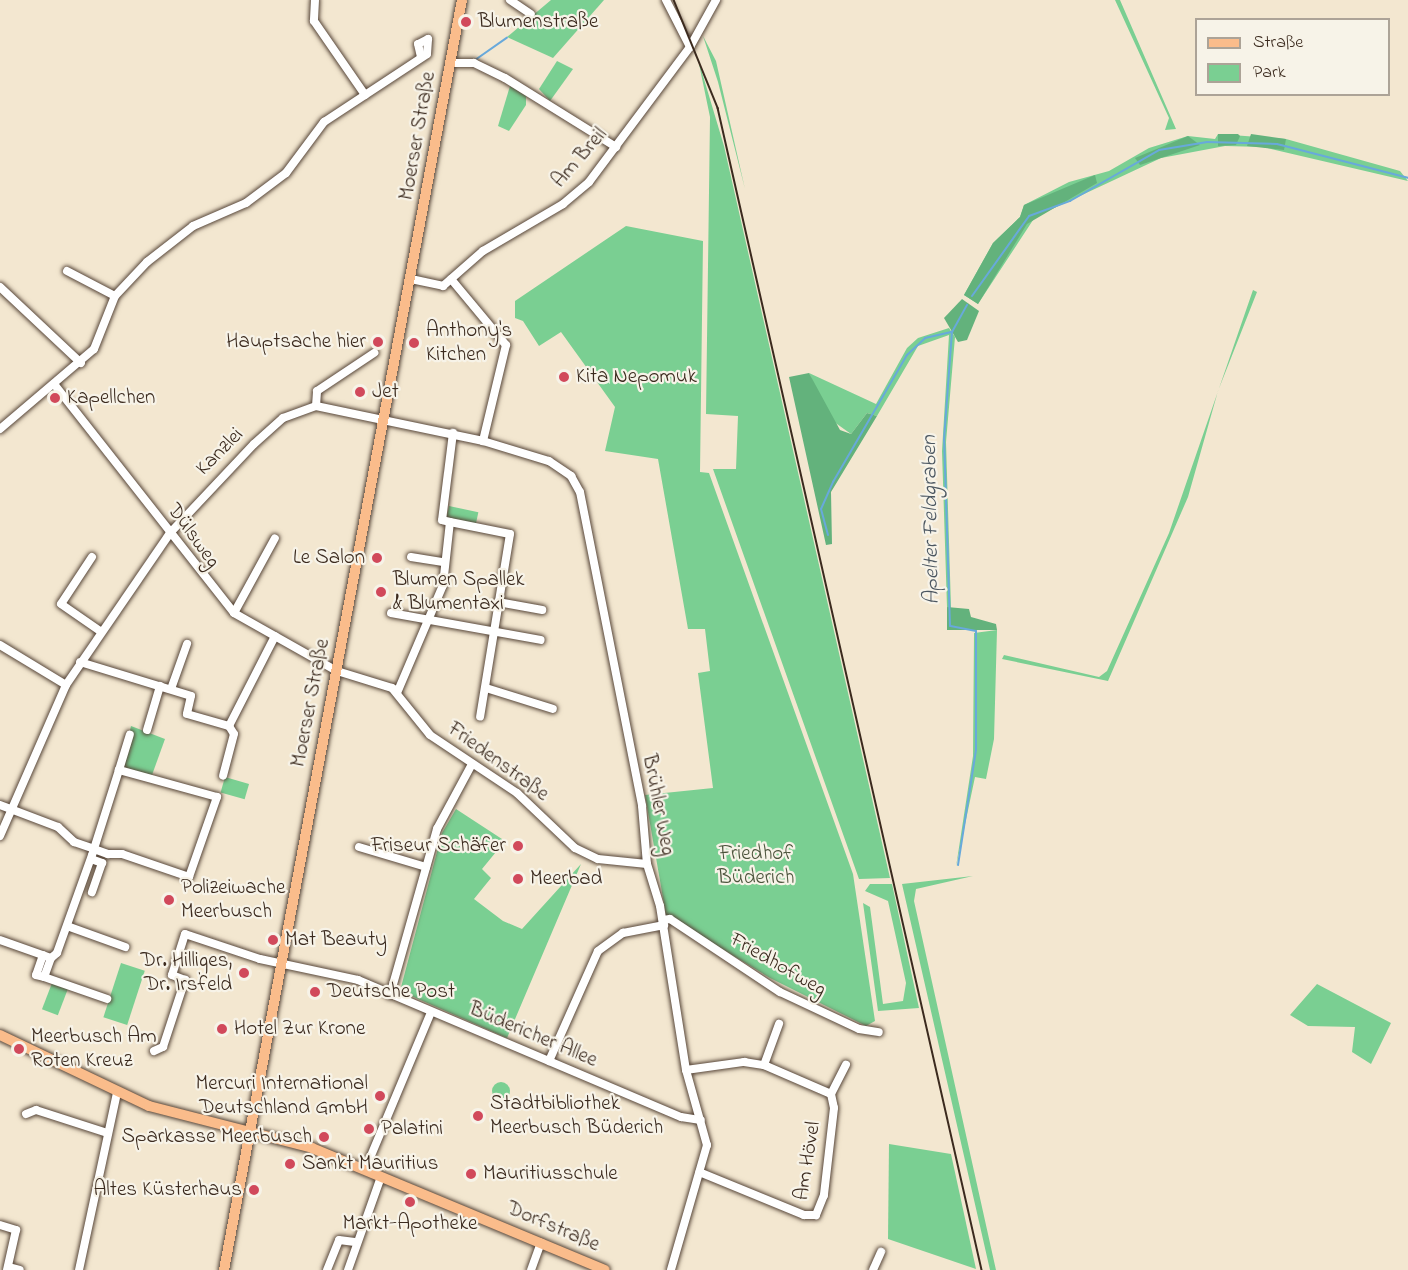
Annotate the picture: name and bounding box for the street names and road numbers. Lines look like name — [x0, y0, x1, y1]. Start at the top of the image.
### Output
street label: Moerser Straße — [394, 70, 442, 202]
street label: Am Breil — [547, 123, 613, 193]
street label: Kanzlei — [191, 423, 249, 481]
street label: Dülsweg — [161, 499, 225, 573]
street label: Moerser Straße — [286, 637, 336, 769]
street label: Friedenstraße — [442, 717, 554, 807]
street label: Brühler Weg — [636, 752, 680, 858]
street label: Friedhofweg — [725, 927, 831, 1003]
street label: Büdericher Allee — [465, 997, 601, 1073]
street label: Am Hövel — [789, 1120, 827, 1202]
street label: Dorfstraße — [503, 1196, 603, 1258]

